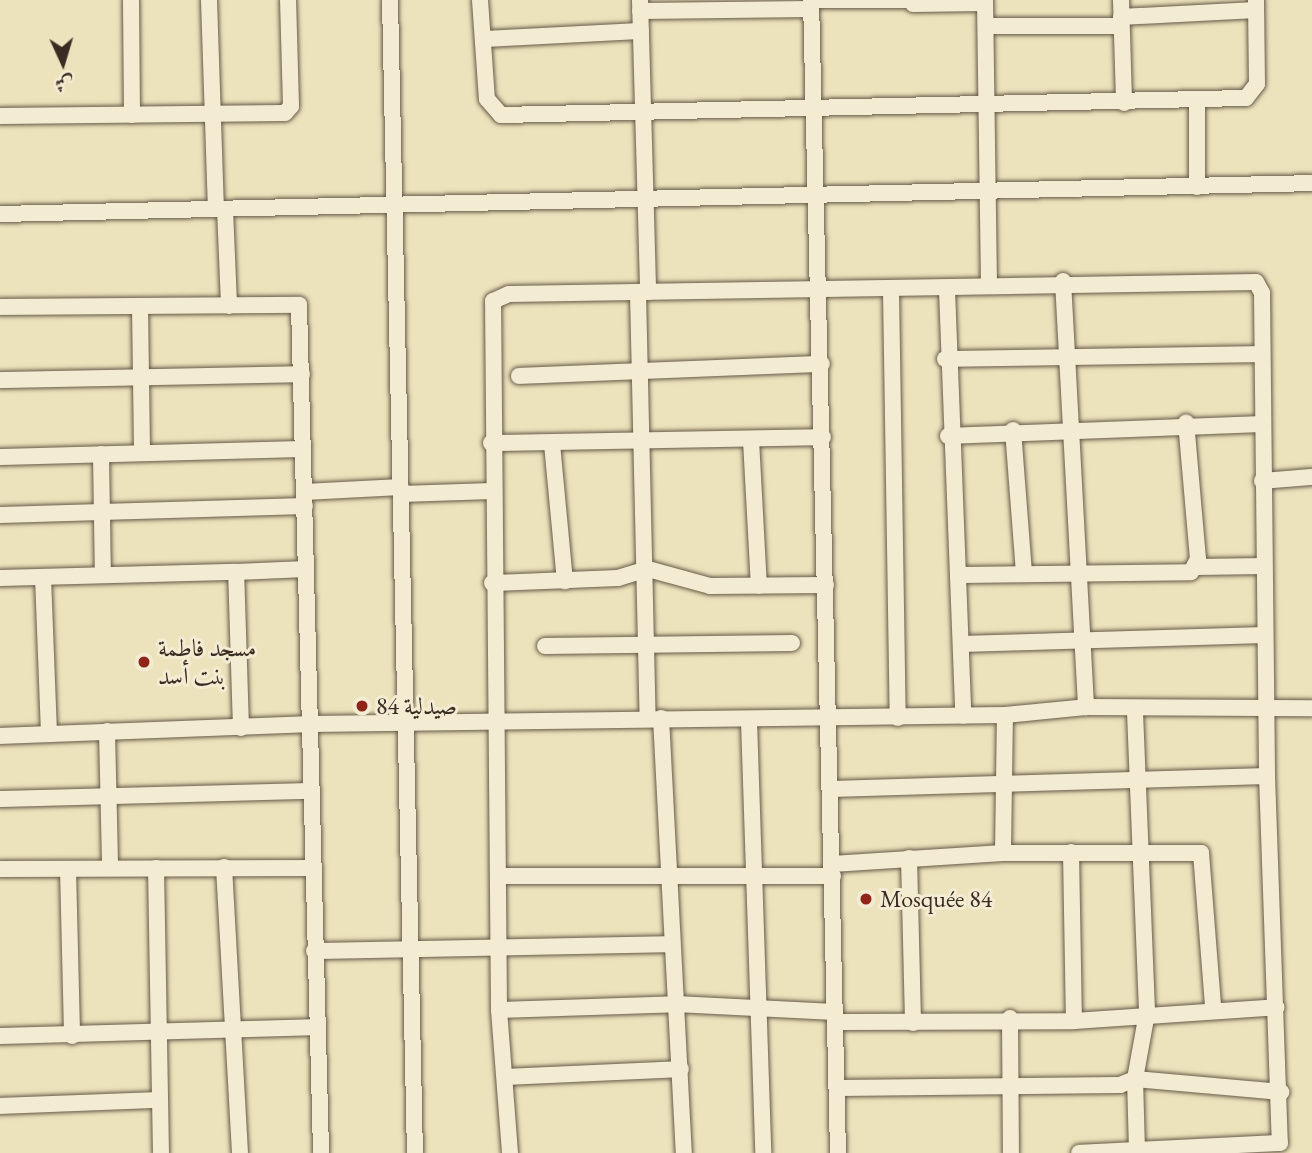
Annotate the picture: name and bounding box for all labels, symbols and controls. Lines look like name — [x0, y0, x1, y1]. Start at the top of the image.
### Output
north arrow — [28, 28, 98, 98]
text: ش — [54, 71, 75, 98]
place label: مسجد فاطمة بنت أسد — [158, 634, 256, 690]
marker: مسجد فاطمة بنت أسد — [136, 654, 152, 670]
place label: 84 صيدلية — [376, 692, 457, 720]
marker: 84 صيدلية — [354, 698, 370, 714]
place label: Mosquée 84 — [880, 885, 992, 913]
marker: Mosquée 84 — [858, 891, 874, 907]

